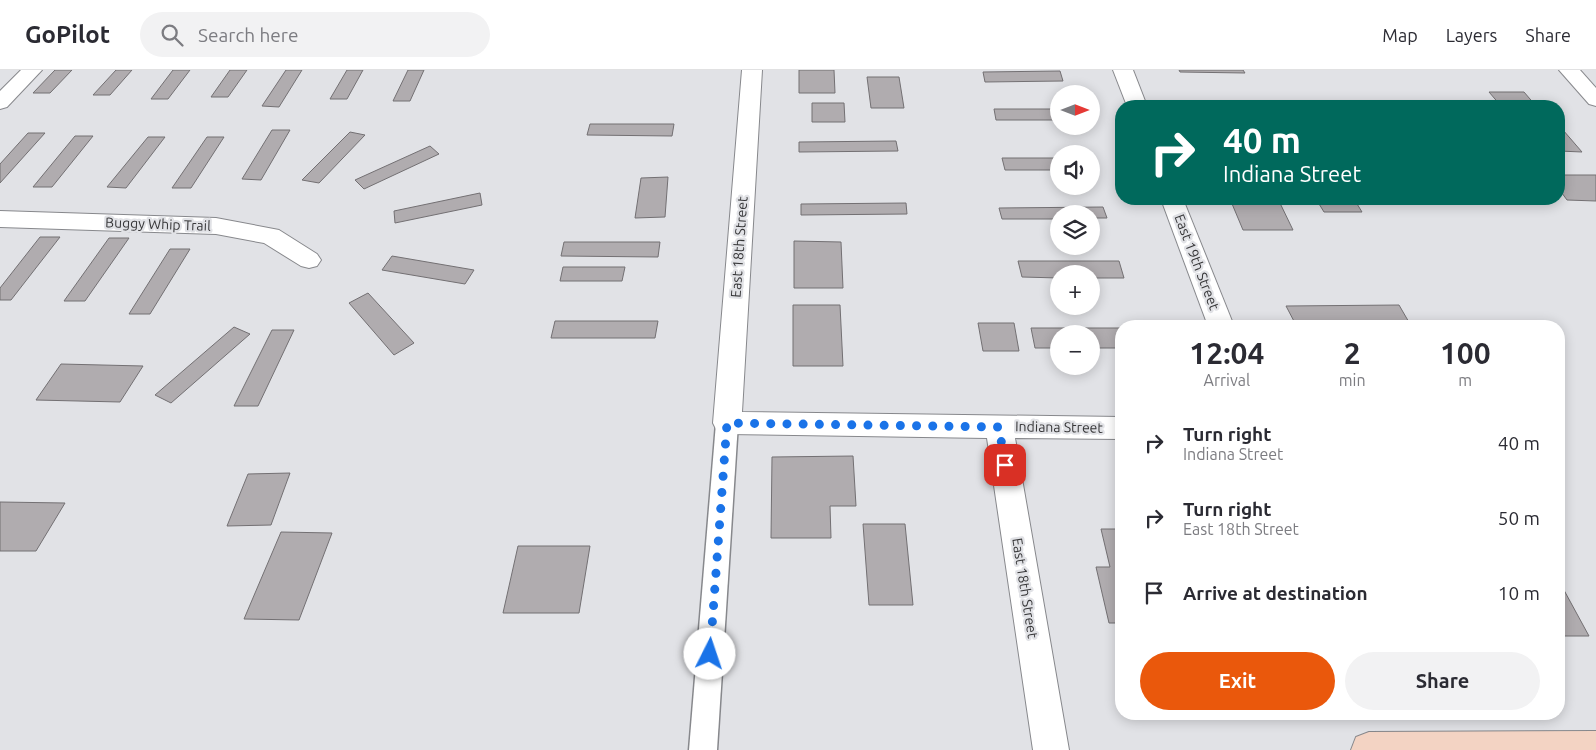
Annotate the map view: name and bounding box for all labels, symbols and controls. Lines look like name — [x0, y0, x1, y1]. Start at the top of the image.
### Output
search box — [140, 12, 490, 57]
text: GoPilot — [25, 21, 110, 48]
icon: search — [158, 21, 186, 49]
text: Search here — [198, 24, 298, 46]
text: Map — [1382, 25, 1418, 45]
text: Layers — [1446, 25, 1497, 45]
text: Share — [1525, 25, 1571, 45]
north arrow — [1050, 85, 1100, 135]
map controls — [1050, 85, 1100, 375]
icon: right — [1140, 120, 1205, 185]
text: 40 m — [1223, 120, 1301, 160]
button: sound — [1050, 145, 1100, 195]
text: Indiana Street — [1223, 161, 1361, 186]
street label: East 18th Street — [727, 195, 751, 298]
button: layers — [1050, 205, 1100, 255]
street label: East 19th Street — [1171, 212, 1223, 313]
street label: Buggy Whip Trail — [105, 214, 211, 234]
button: + — [1050, 265, 1100, 315]
button: − — [1050, 325, 1100, 375]
text: 12:04 — [1189, 336, 1264, 370]
text: 2 — [1344, 336, 1361, 370]
text: 100 — [1440, 336, 1491, 370]
text: Arrival — [1204, 371, 1250, 389]
text: min — [1339, 371, 1366, 389]
text: m — [1458, 371, 1472, 389]
street label: Indiana Street — [1015, 418, 1104, 436]
text: Turn right — [1183, 423, 1271, 445]
icon: right — [1140, 429, 1168, 457]
text: 40 m — [1498, 432, 1540, 454]
pin — [984, 444, 1026, 486]
text: Indiana Street — [1183, 445, 1283, 463]
icon: arrive — [991, 451, 1019, 479]
text: Turn right — [1183, 498, 1271, 520]
icon: right — [1140, 504, 1168, 532]
text: 50 m — [1498, 507, 1540, 529]
text: East 18th Street — [1183, 520, 1299, 538]
street label: East 18th Street — [1009, 537, 1041, 640]
icon: arrive — [1140, 579, 1168, 607]
text: Arrive at destination — [1183, 582, 1368, 604]
text: 10 m — [1498, 582, 1540, 604]
position arrow — [683, 627, 735, 679]
button: Exit — [1140, 652, 1335, 710]
button: Share — [1345, 652, 1540, 710]

